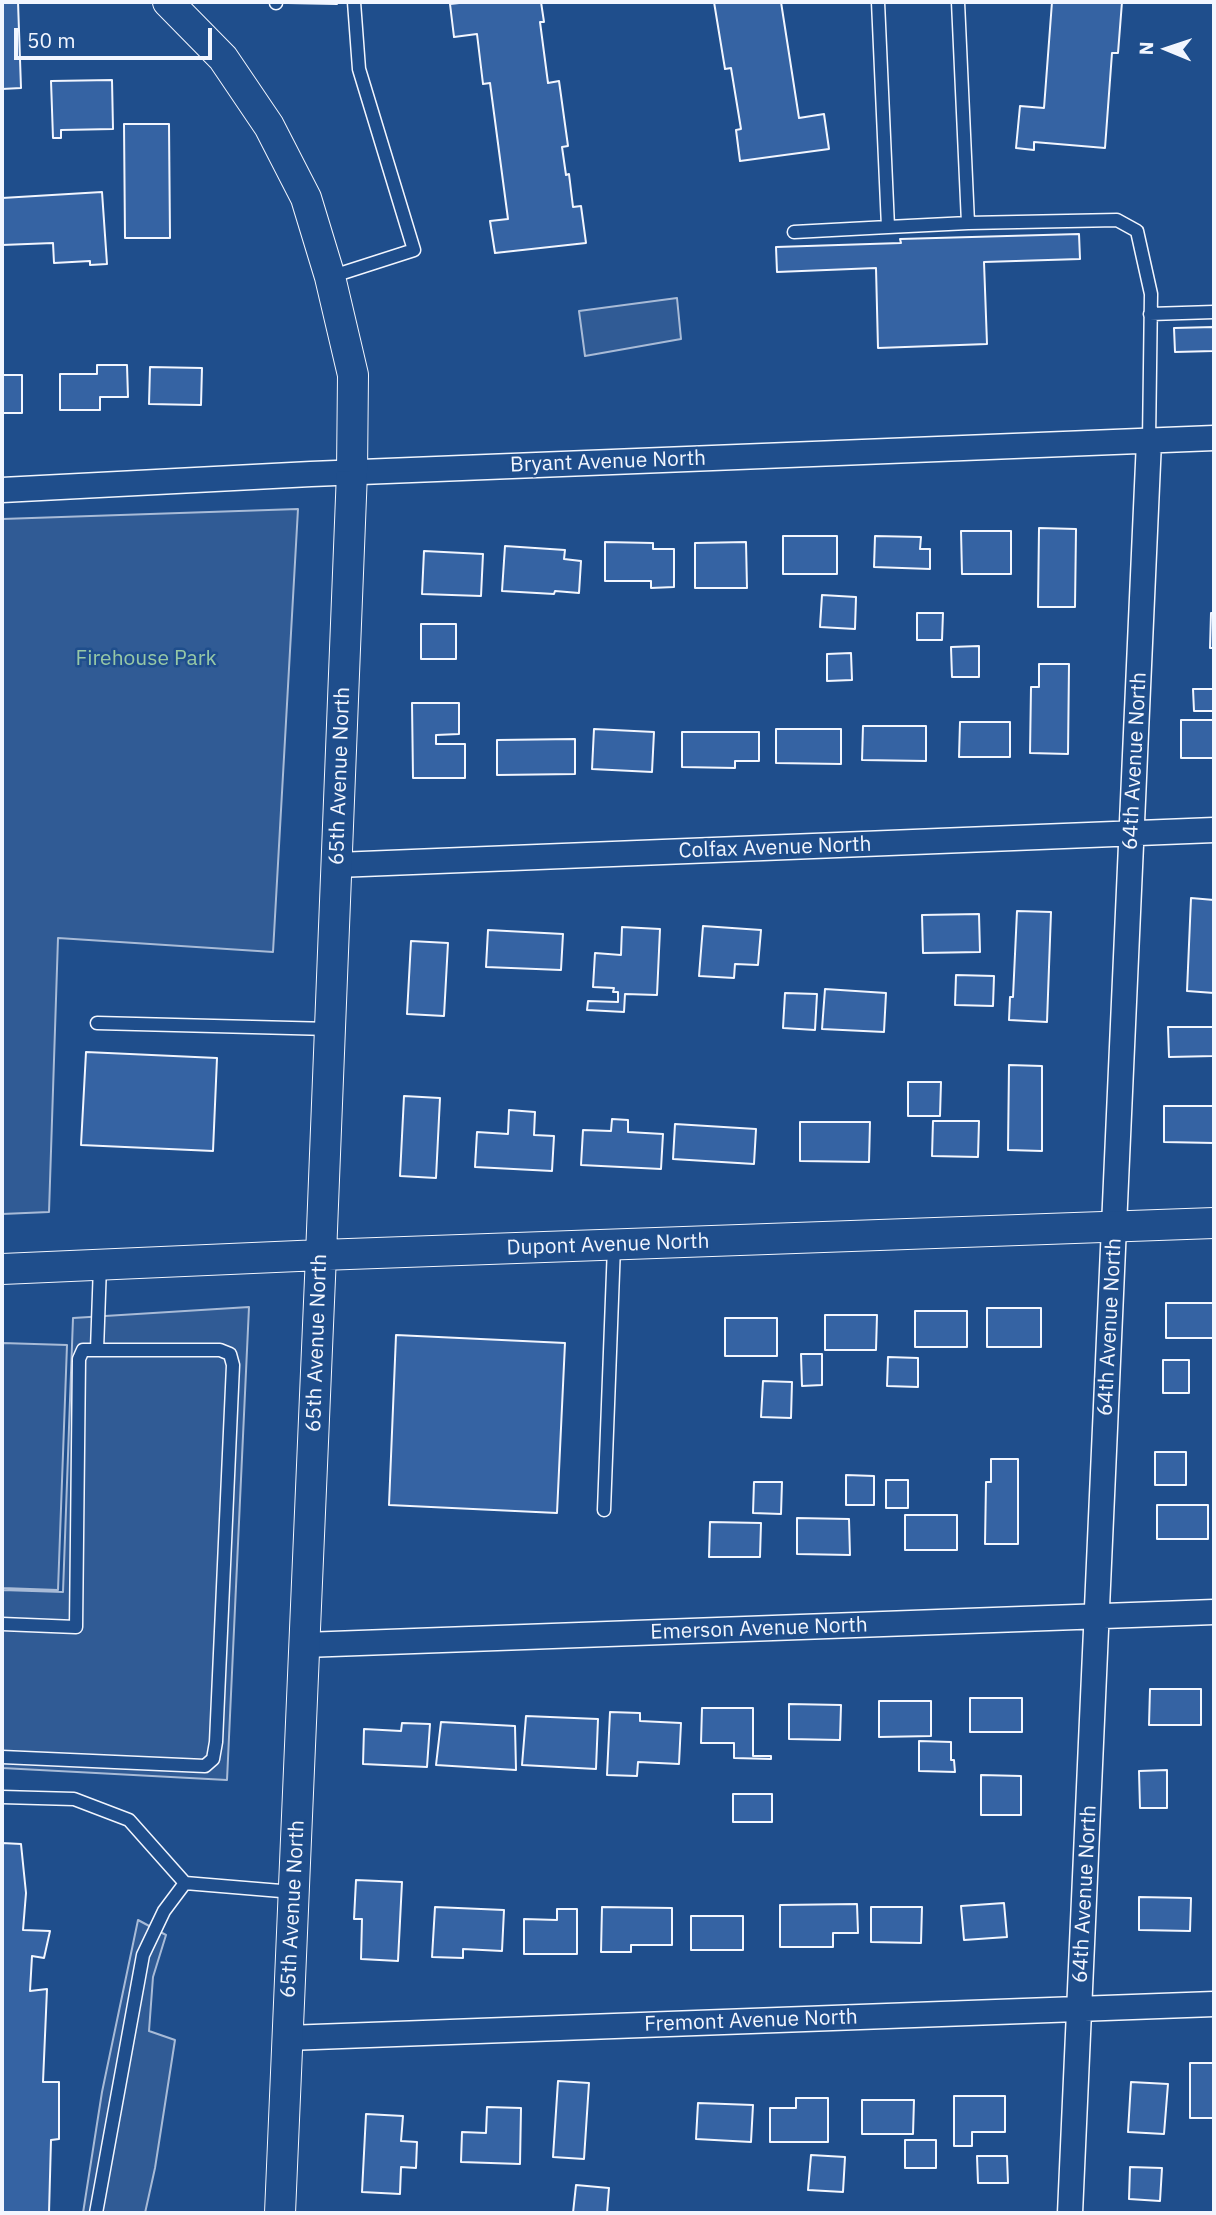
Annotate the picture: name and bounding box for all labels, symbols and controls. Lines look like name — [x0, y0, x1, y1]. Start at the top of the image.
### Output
scale bar — [18, 14, 215, 58]
north arrow — [1132, 14, 1202, 84]
text: 50 m — [27, 26, 76, 54]
text: N — [1134, 41, 1158, 56]
street label: Bryant Avenue North — [510, 446, 706, 478]
park label: Firehouse Park — [76, 646, 216, 672]
street label: 64th Avenue North — [1118, 671, 1152, 851]
street label: 65th Avenue North — [324, 687, 356, 865]
street label: Colfax Avenue North — [678, 832, 872, 864]
street label: Dupont Avenue North — [506, 1229, 710, 1261]
street label: 64th Avenue North — [1093, 1237, 1127, 1417]
street label: 65th Avenue North — [301, 1254, 333, 1432]
street label: Emerson Avenue North — [650, 1613, 868, 1645]
street label: 64th Avenue North — [1068, 1804, 1102, 1984]
street label: 65th Avenue North — [276, 1819, 310, 1999]
street label: Fremont Avenue North — [644, 2005, 858, 2037]

